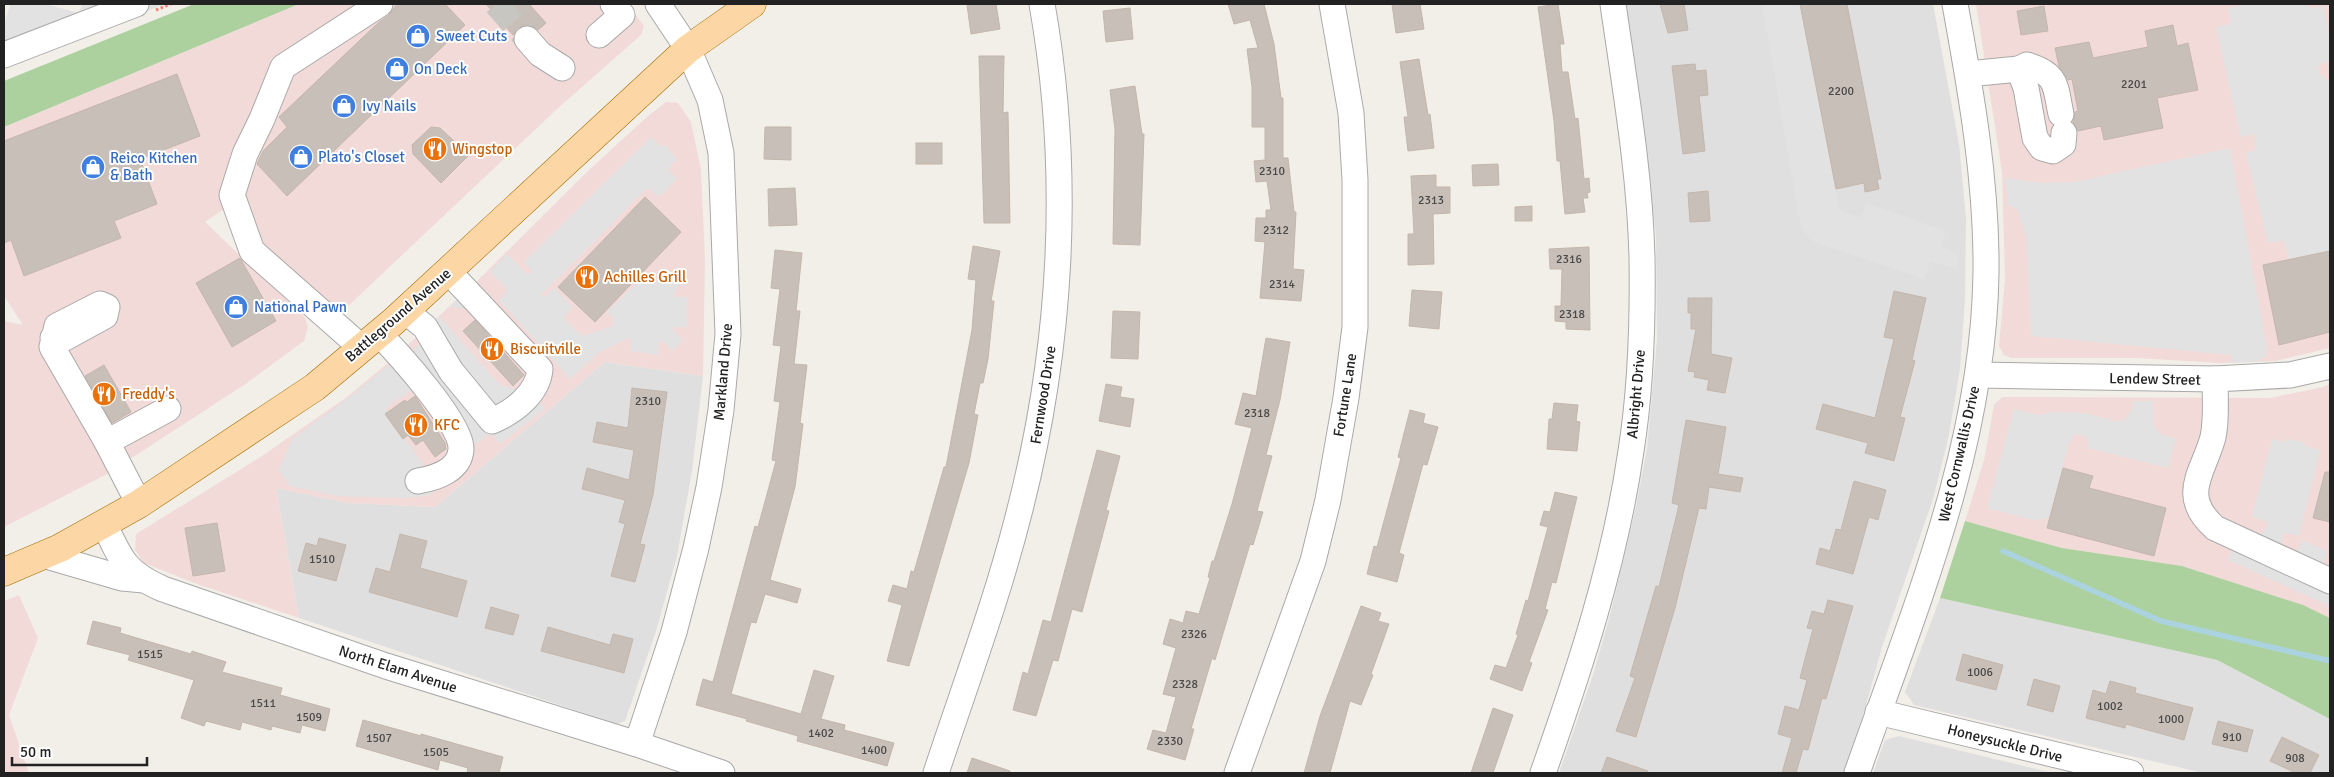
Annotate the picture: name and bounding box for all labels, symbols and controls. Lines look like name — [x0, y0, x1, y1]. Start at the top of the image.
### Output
shop icon: Sweet Cuts — [405, 23, 431, 49]
place label: Sweet Cuts — [436, 27, 508, 45]
shop icon: On Deck — [384, 56, 410, 82]
place label: On Deck — [414, 60, 468, 78]
house number: 2201 — [2121, 77, 2147, 92]
house number: 2200 — [1828, 84, 1854, 99]
shop icon: Ivy Nails — [331, 93, 357, 119]
place label: Ivy Nails — [362, 97, 417, 115]
restaurant icon: Wingstop — [422, 136, 448, 162]
place label: Wingstop — [452, 140, 512, 158]
shop icon: Plato's Closet — [288, 144, 314, 170]
place label: Plato's Closet — [318, 148, 405, 166]
place label: Reico Kitchen & Bath — [110, 149, 197, 184]
shop icon: Reico Kitchen & Bath — [80, 154, 106, 180]
house number: 2310 — [1259, 164, 1285, 179]
house number: 2313 — [1418, 193, 1444, 208]
house number: 2312 — [1263, 223, 1289, 238]
house number: 2316 — [1556, 252, 1582, 267]
street label: Battleground Avenue — [341, 264, 455, 366]
restaurant icon: Achilles Grill — [574, 264, 600, 290]
place label: Achilles Grill — [604, 268, 686, 286]
house number: 2314 — [1269, 277, 1295, 292]
shop icon: National Pawn — [223, 294, 249, 320]
place label: National Pawn — [254, 298, 347, 316]
house number: 2318 — [1559, 307, 1585, 322]
street label: Markland Drive — [710, 323, 736, 421]
restaurant icon: Biscuitville — [479, 336, 505, 362]
place label: Biscuitville — [510, 340, 581, 358]
street label: Fernwood Drive — [1026, 344, 1060, 446]
street label: Albright Drive — [1623, 349, 1649, 439]
street label: Fortune Lane — [1330, 352, 1360, 438]
street label: Lendew Street — [2109, 369, 2201, 389]
restaurant icon: Freddy's — [91, 381, 117, 407]
street label: West Cornwallis Drive — [1935, 384, 1983, 524]
place label: Freddy's — [122, 385, 175, 403]
house number: 2310 — [635, 394, 661, 409]
house number: 2318 — [1244, 406, 1270, 421]
restaurant icon: KFC — [403, 412, 429, 438]
place label: KFC — [434, 416, 460, 434]
house number: 1510 — [309, 552, 335, 567]
house number: 2326 — [1181, 627, 1207, 642]
street label: North Elam Avenue — [337, 641, 459, 697]
house number: 1515 — [137, 647, 163, 662]
house number: 1006 — [1967, 665, 1993, 680]
house number: 2328 — [1172, 677, 1198, 692]
house number: 1511 — [250, 696, 276, 711]
house number: 1002 — [2097, 699, 2123, 714]
house number: 1509 — [296, 710, 322, 725]
house number: 1000 — [2158, 712, 2184, 727]
street label: Honeysuckle Drive — [1946, 720, 2064, 766]
house number: 1402 — [808, 726, 834, 741]
house number: 910 — [2222, 730, 2242, 745]
house number: 1507 — [366, 731, 392, 746]
scale bar — [12, 734, 148, 766]
house number: 2330 — [1157, 734, 1183, 749]
text: 50 m — [20, 743, 51, 761]
house number: 1400 — [861, 743, 887, 758]
house number: 1505 — [423, 745, 449, 760]
house number: 908 — [2285, 751, 2305, 766]

